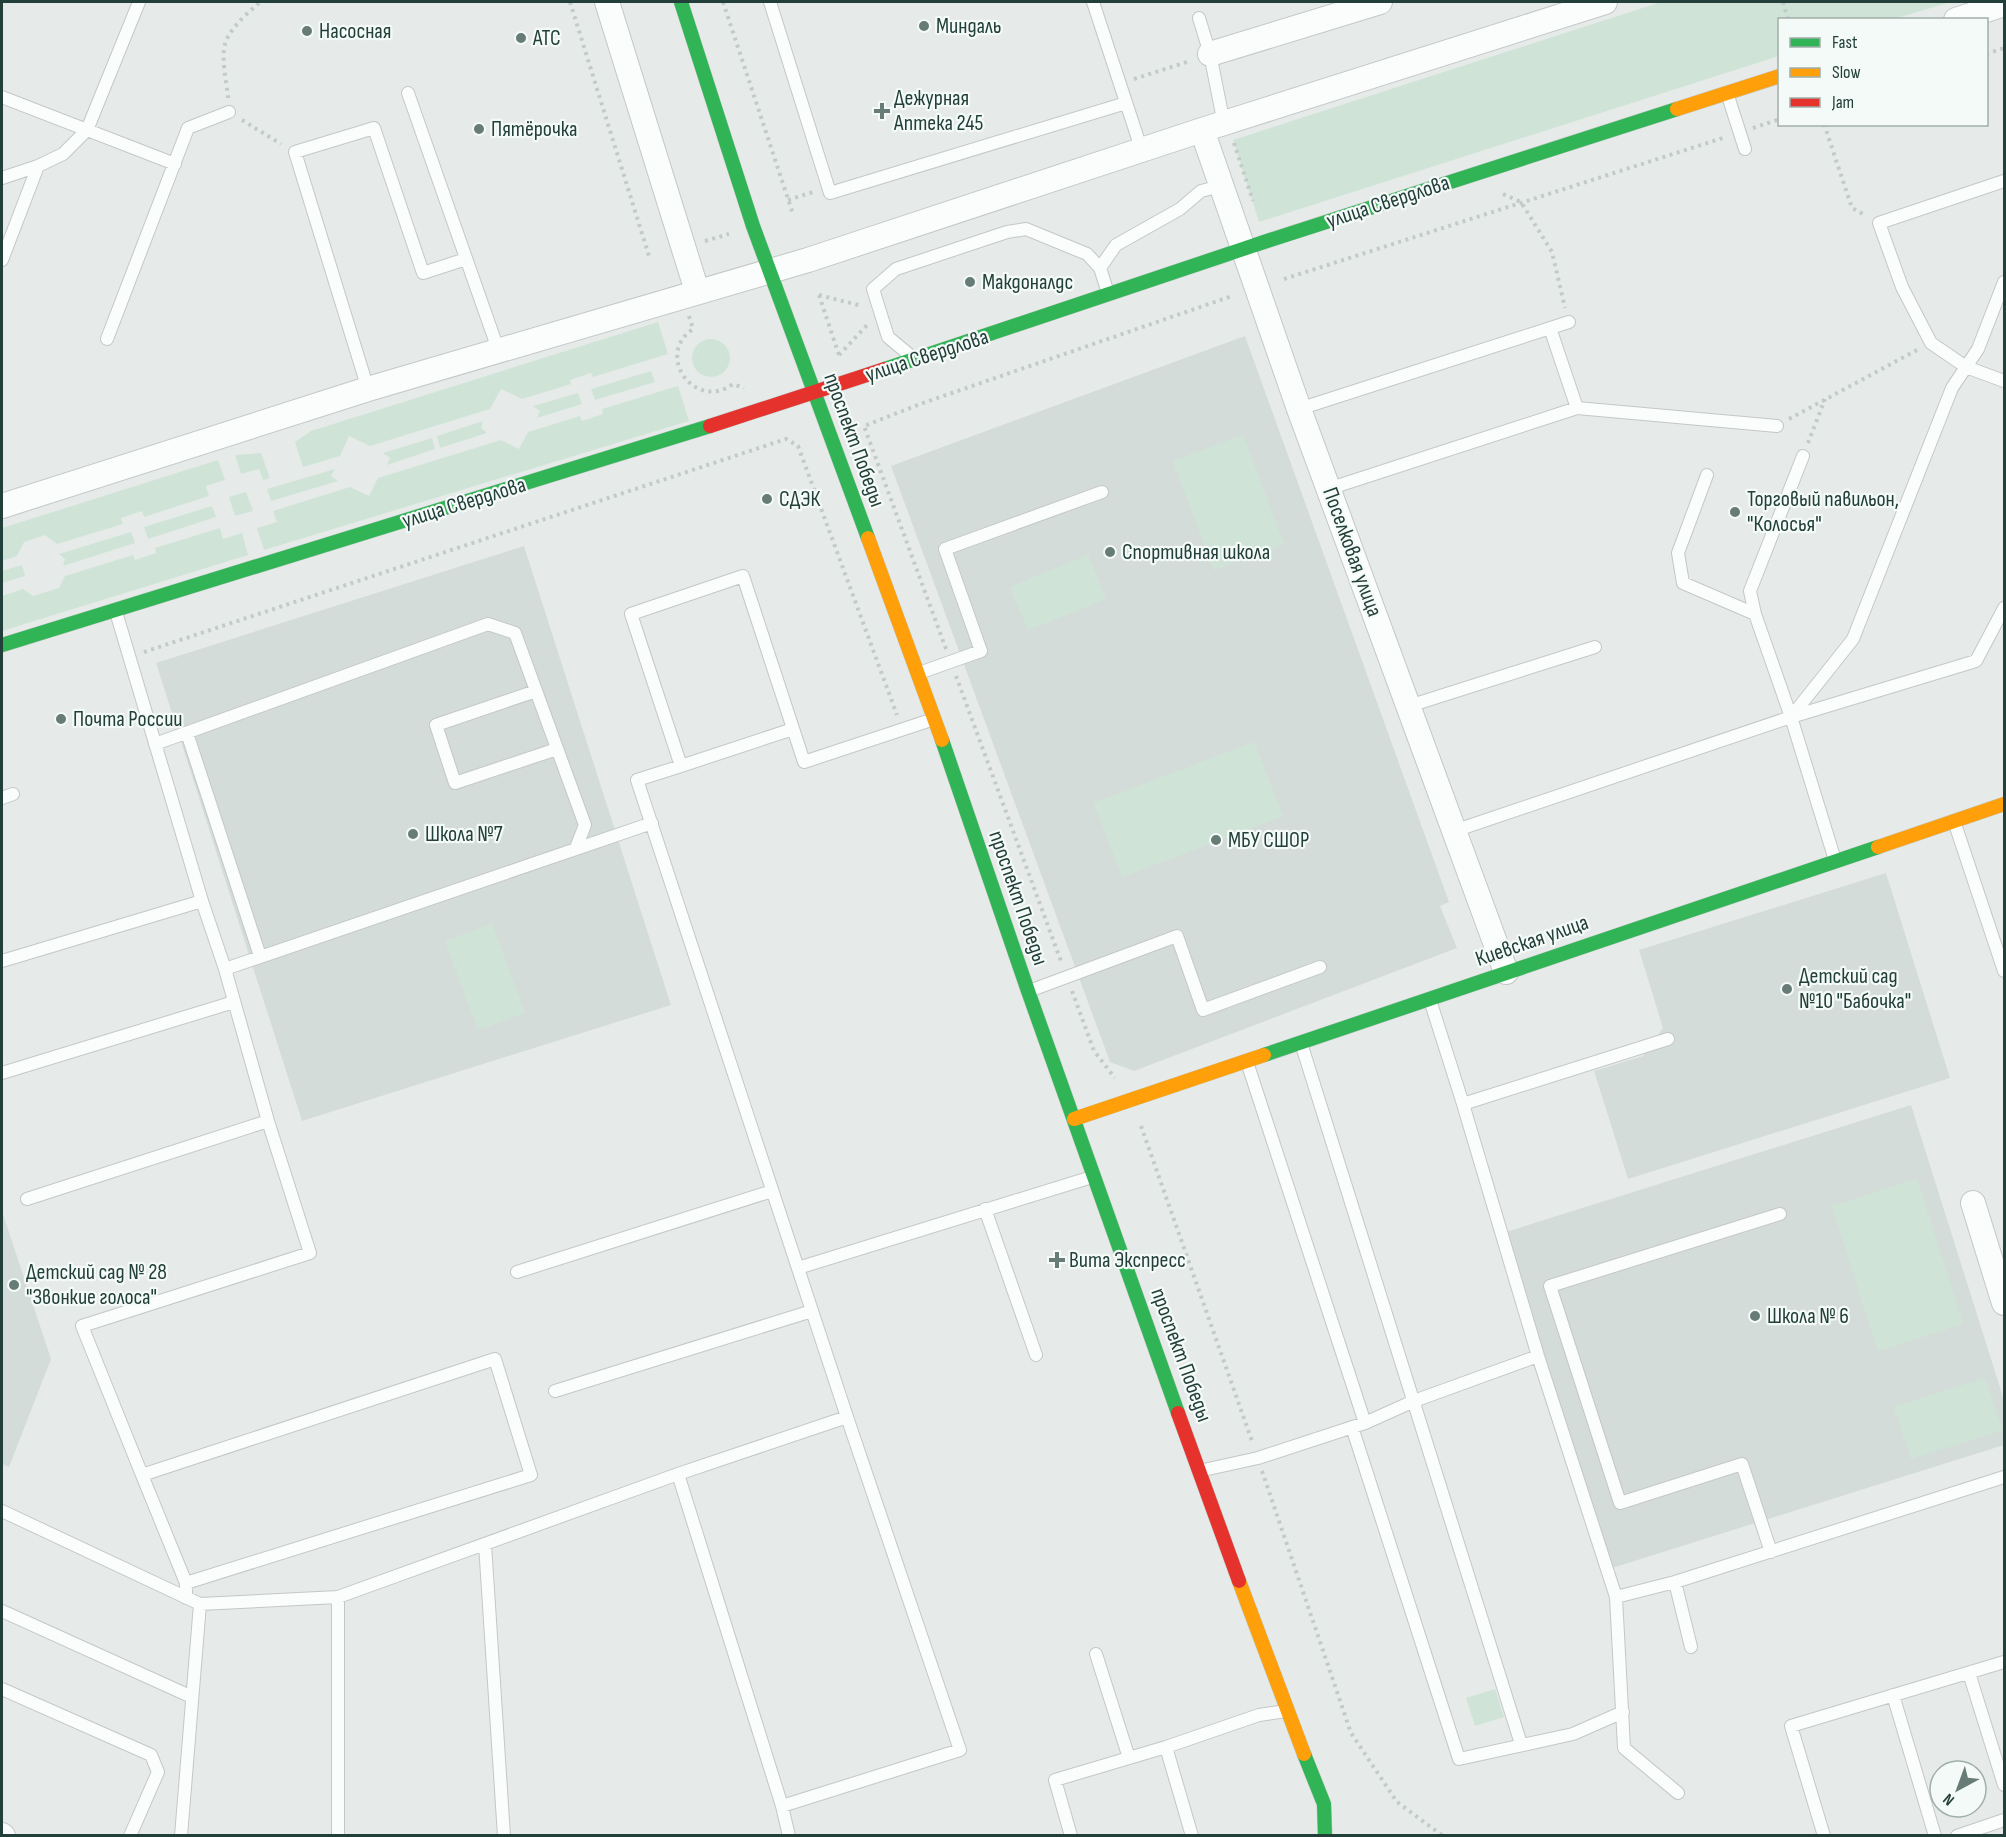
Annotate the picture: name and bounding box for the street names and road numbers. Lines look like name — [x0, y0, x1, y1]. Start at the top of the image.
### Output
street label: улица Свердлова — [1323, 169, 1453, 235]
street label: улица Свердлова — [862, 323, 992, 389]
street label: проспект Победы — [817, 369, 891, 511]
street label: улица Свердлова — [399, 471, 529, 535]
street label: Поселковая улица — [1316, 484, 1388, 620]
street label: проспект Победы — [982, 827, 1054, 969]
street label: Киевская улица — [1472, 909, 1592, 973]
street label: проспект Победы — [1144, 1284, 1218, 1426]

